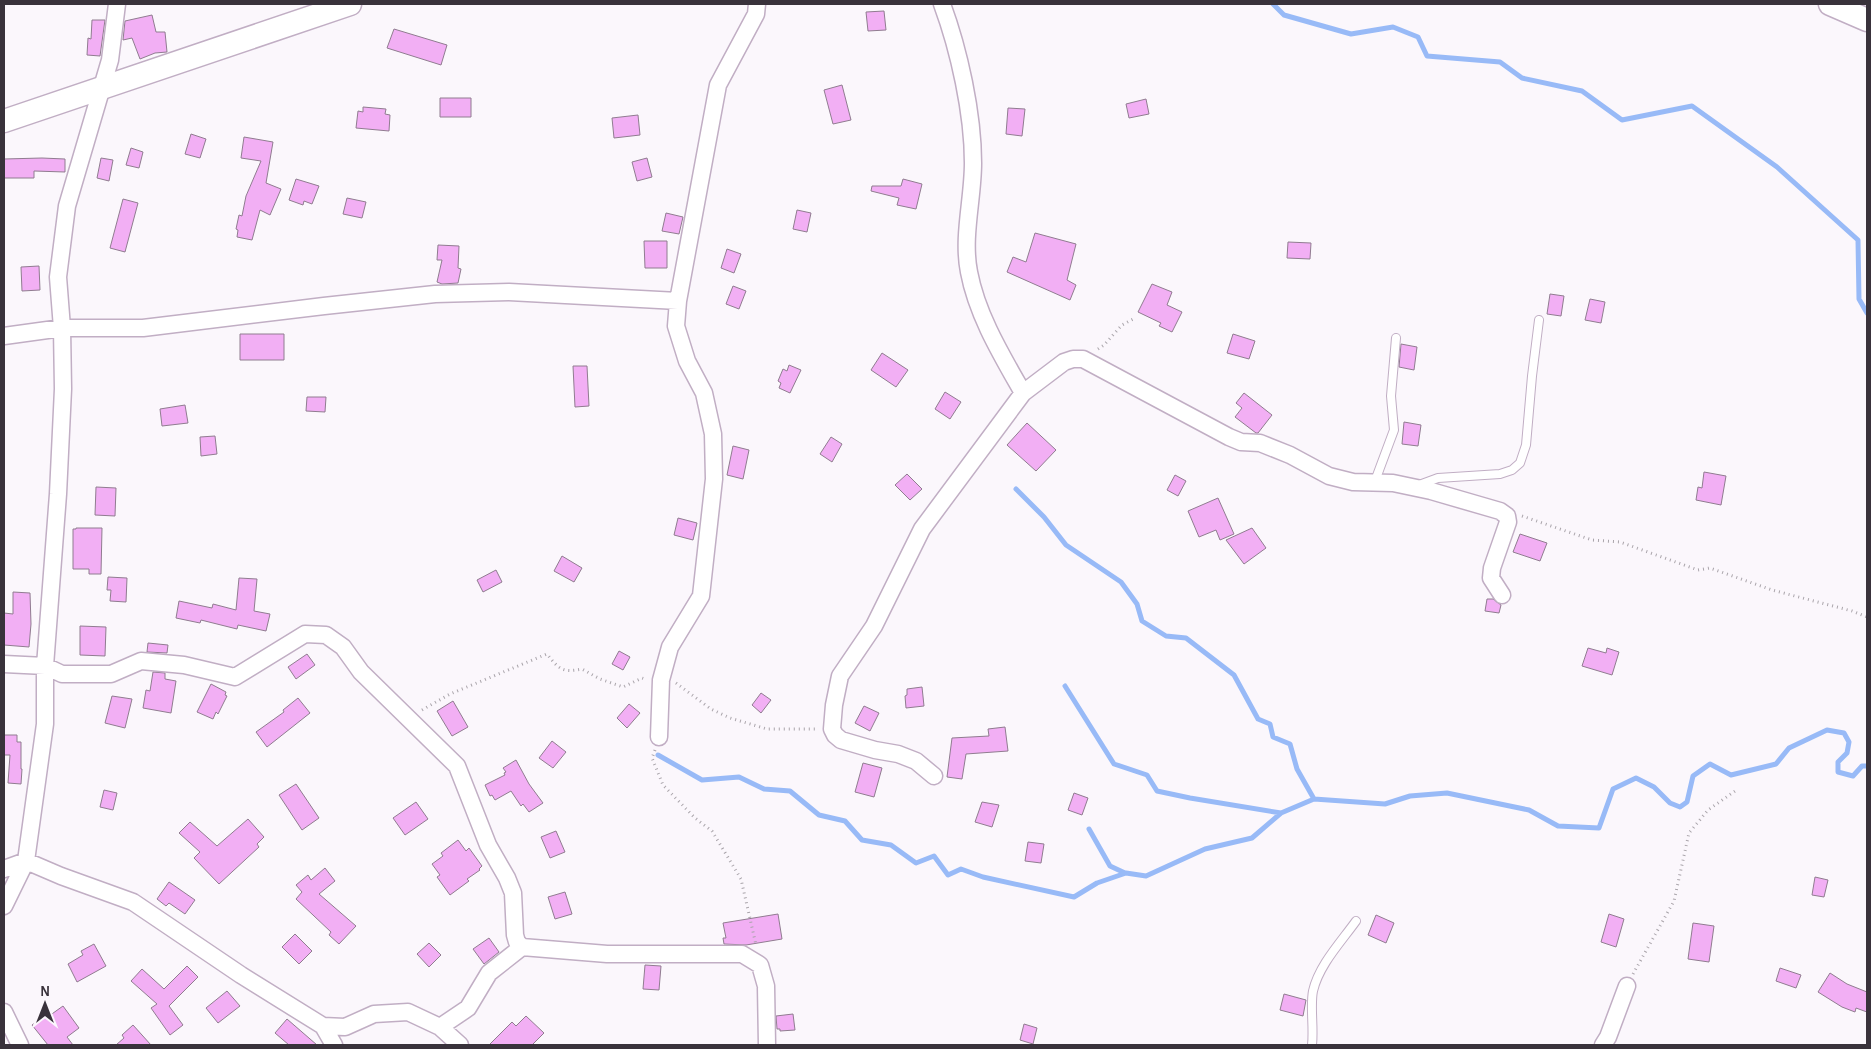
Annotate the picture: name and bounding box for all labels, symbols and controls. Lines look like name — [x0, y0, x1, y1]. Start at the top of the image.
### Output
north arrow — [20, 979, 70, 1029]
text: N — [40, 985, 50, 999]

